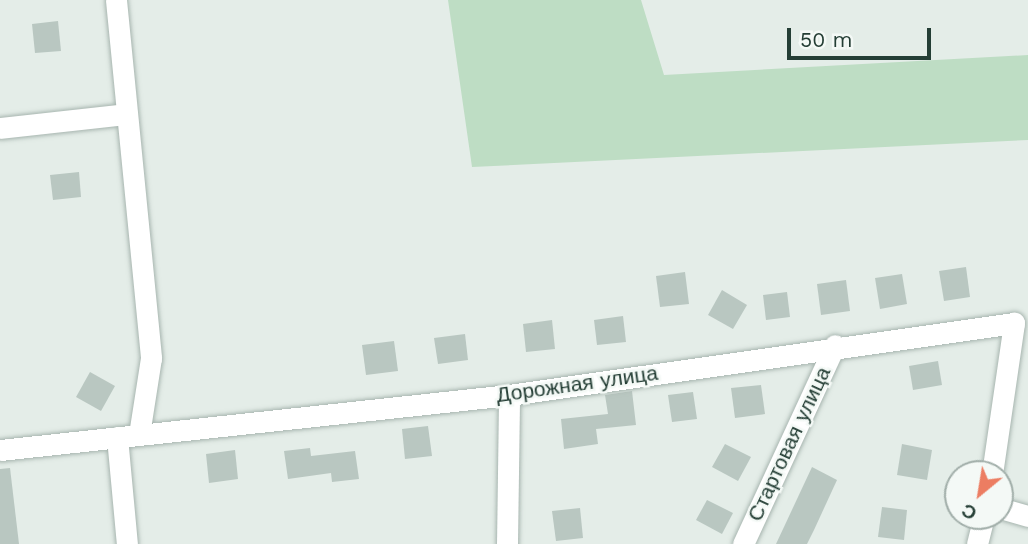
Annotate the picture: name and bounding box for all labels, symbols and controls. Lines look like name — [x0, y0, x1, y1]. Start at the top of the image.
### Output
scale bar — [790, 14, 934, 58]
text: 50 m — [800, 27, 852, 52]
street label: Дорожная улица — [495, 360, 659, 408]
street label: Стартовая улица — [742, 363, 836, 525]
north arrow — [944, 460, 1014, 530]
text: С — [958, 498, 981, 525]

